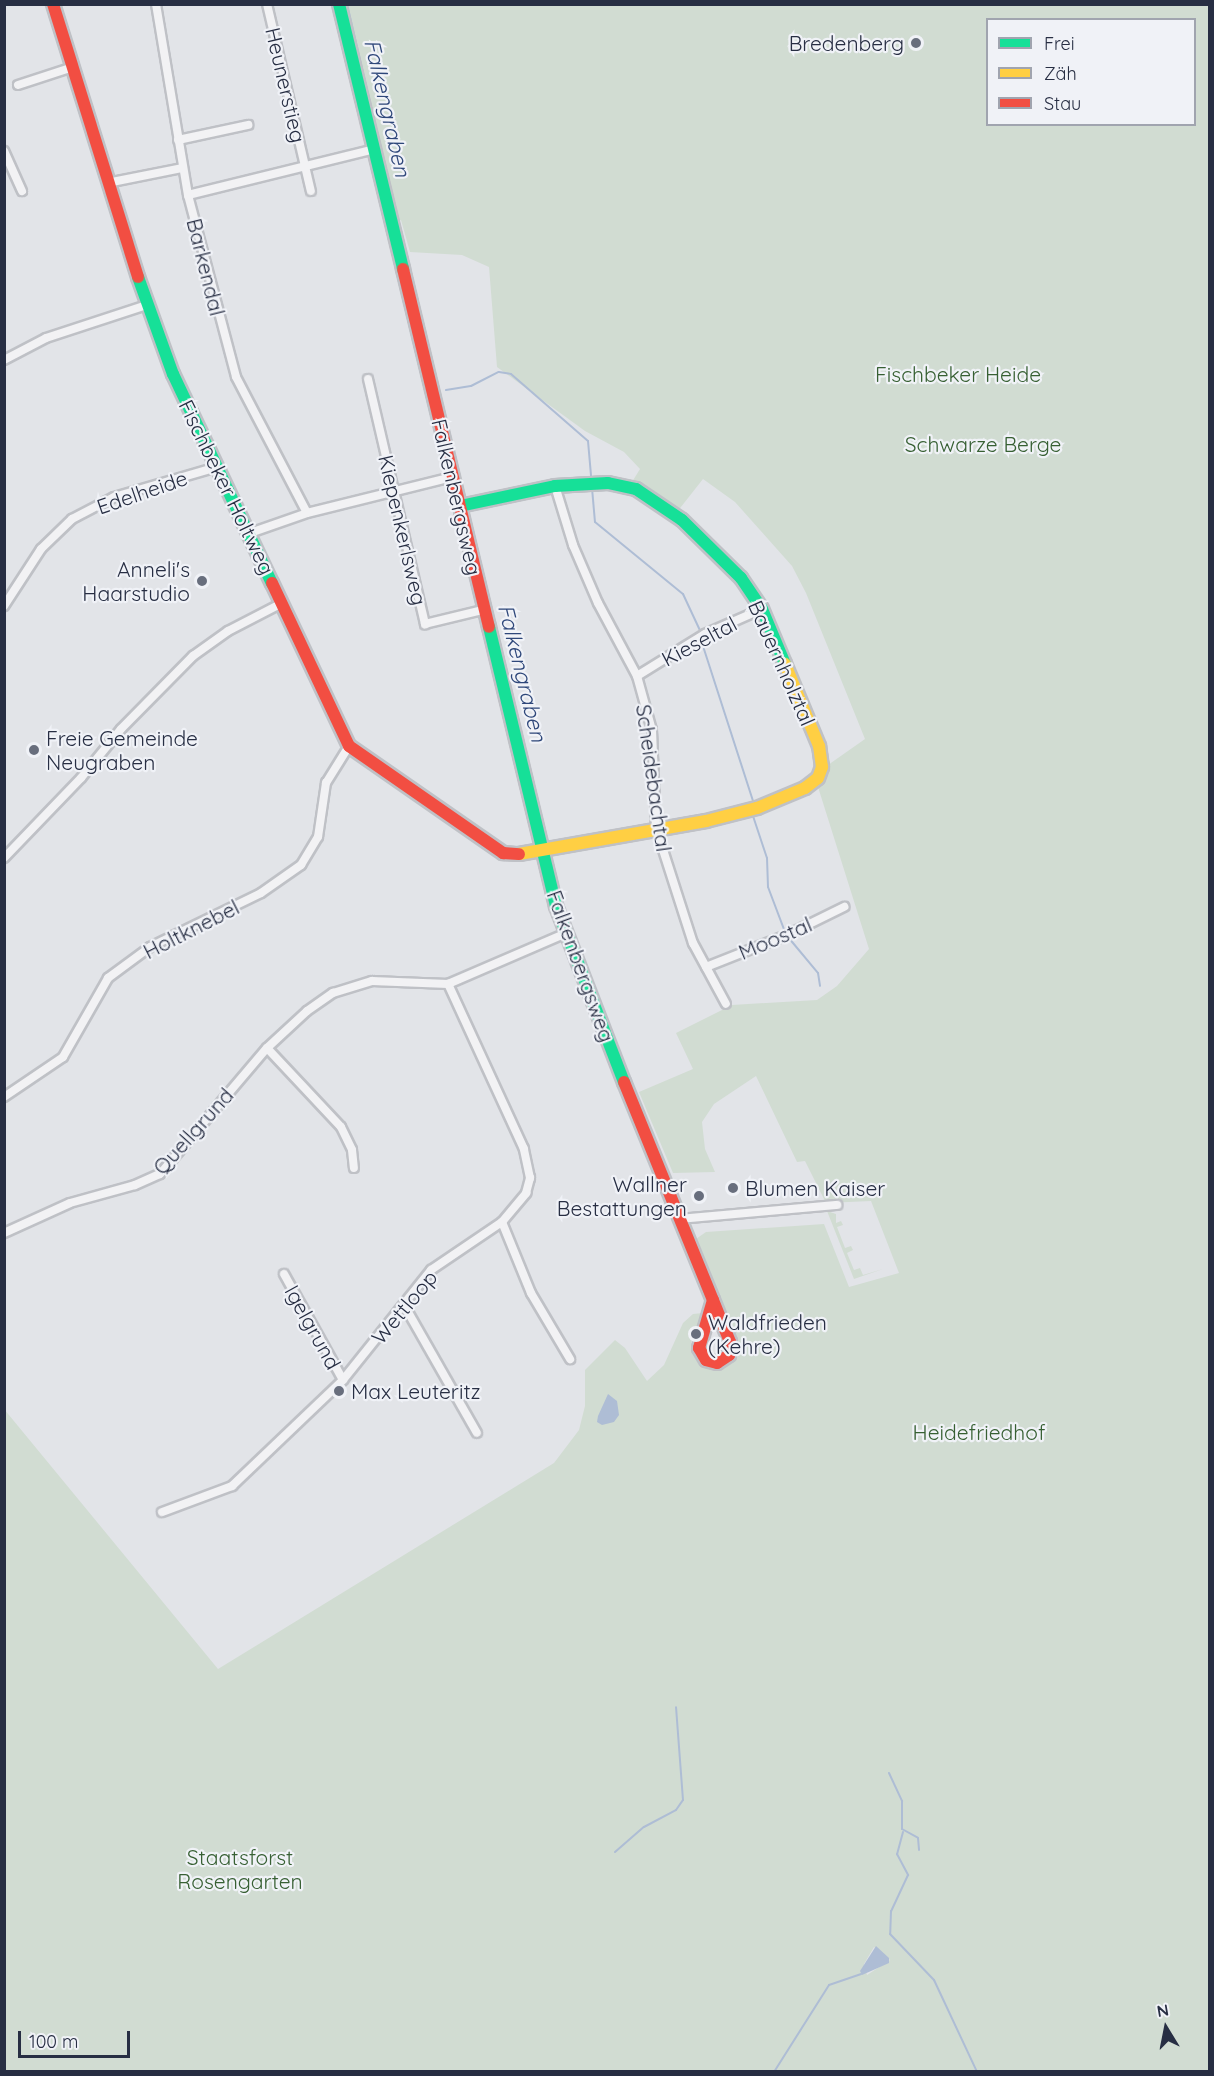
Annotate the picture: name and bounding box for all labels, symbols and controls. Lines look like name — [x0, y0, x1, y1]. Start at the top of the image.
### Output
legend — [986, 18, 1196, 126]
street label: Heunerstieg — [261, 25, 311, 145]
place label: Bredenberg — [789, 30, 904, 56]
text: Frei — [1044, 32, 1075, 55]
marker: Bredenberg — [909, 36, 923, 50]
water label: Falkengraben — [358, 37, 416, 179]
text: Zäh — [1044, 62, 1077, 85]
text: Stau — [1044, 92, 1081, 115]
street label: Barkendal — [182, 216, 230, 318]
park label: Fischbeker Heide — [875, 361, 1041, 387]
street label: Fischbeker Holtweg — [174, 396, 280, 578]
street label: Falkenbergsweg — [427, 416, 487, 578]
park label: Schwarze Berge — [905, 431, 1061, 457]
street label: Kiepenkerlsweg — [373, 452, 433, 608]
street label: Edelheide — [93, 465, 191, 519]
place label: Anneli's Haarstudio — [82, 556, 190, 606]
marker: Anneli's Haarstudio — [195, 574, 209, 588]
street label: Bauernholztal — [743, 596, 821, 730]
water label: Falkengraben — [492, 602, 552, 744]
street label: Kieseltal — [657, 611, 741, 671]
street label: Scheidebachtal — [631, 703, 677, 853]
place label: Freie Gemeinde Neugraben — [46, 725, 198, 775]
marker: Freie Gemeinde Neugraben — [27, 743, 41, 757]
street label: Falkenbergsweg — [542, 887, 620, 1045]
street label: Holtknebel — [139, 894, 243, 964]
street label: Moostal — [735, 911, 815, 965]
street label: Quellgrund — [148, 1083, 238, 1179]
place label: Wallner Bestattungen — [557, 1171, 687, 1221]
place label: Blumen Kaiser — [745, 1175, 885, 1201]
marker: Blumen Kaiser — [726, 1181, 740, 1195]
marker: Wallner Bestattungen — [692, 1189, 706, 1203]
street label: Wettloop — [366, 1265, 442, 1349]
street label: Igelgrund — [280, 1280, 346, 1374]
place label: Waldfrieden (Kehre) — [708, 1309, 827, 1359]
marker: Waldfrieden (Kehre) — [689, 1327, 703, 1341]
place label: Max Leuteritz — [351, 1378, 481, 1404]
marker: Max Leuteritz — [332, 1384, 346, 1398]
park label: Heidefriedhof — [913, 1419, 1045, 1445]
park label: Staatsforst Rosengarten — [177, 1844, 303, 1894]
north arrow — [1136, 1998, 1196, 2058]
text: N — [1155, 1999, 1170, 2021]
scale bar — [21, 2019, 134, 2057]
text: 100 m — [29, 2030, 78, 2053]

